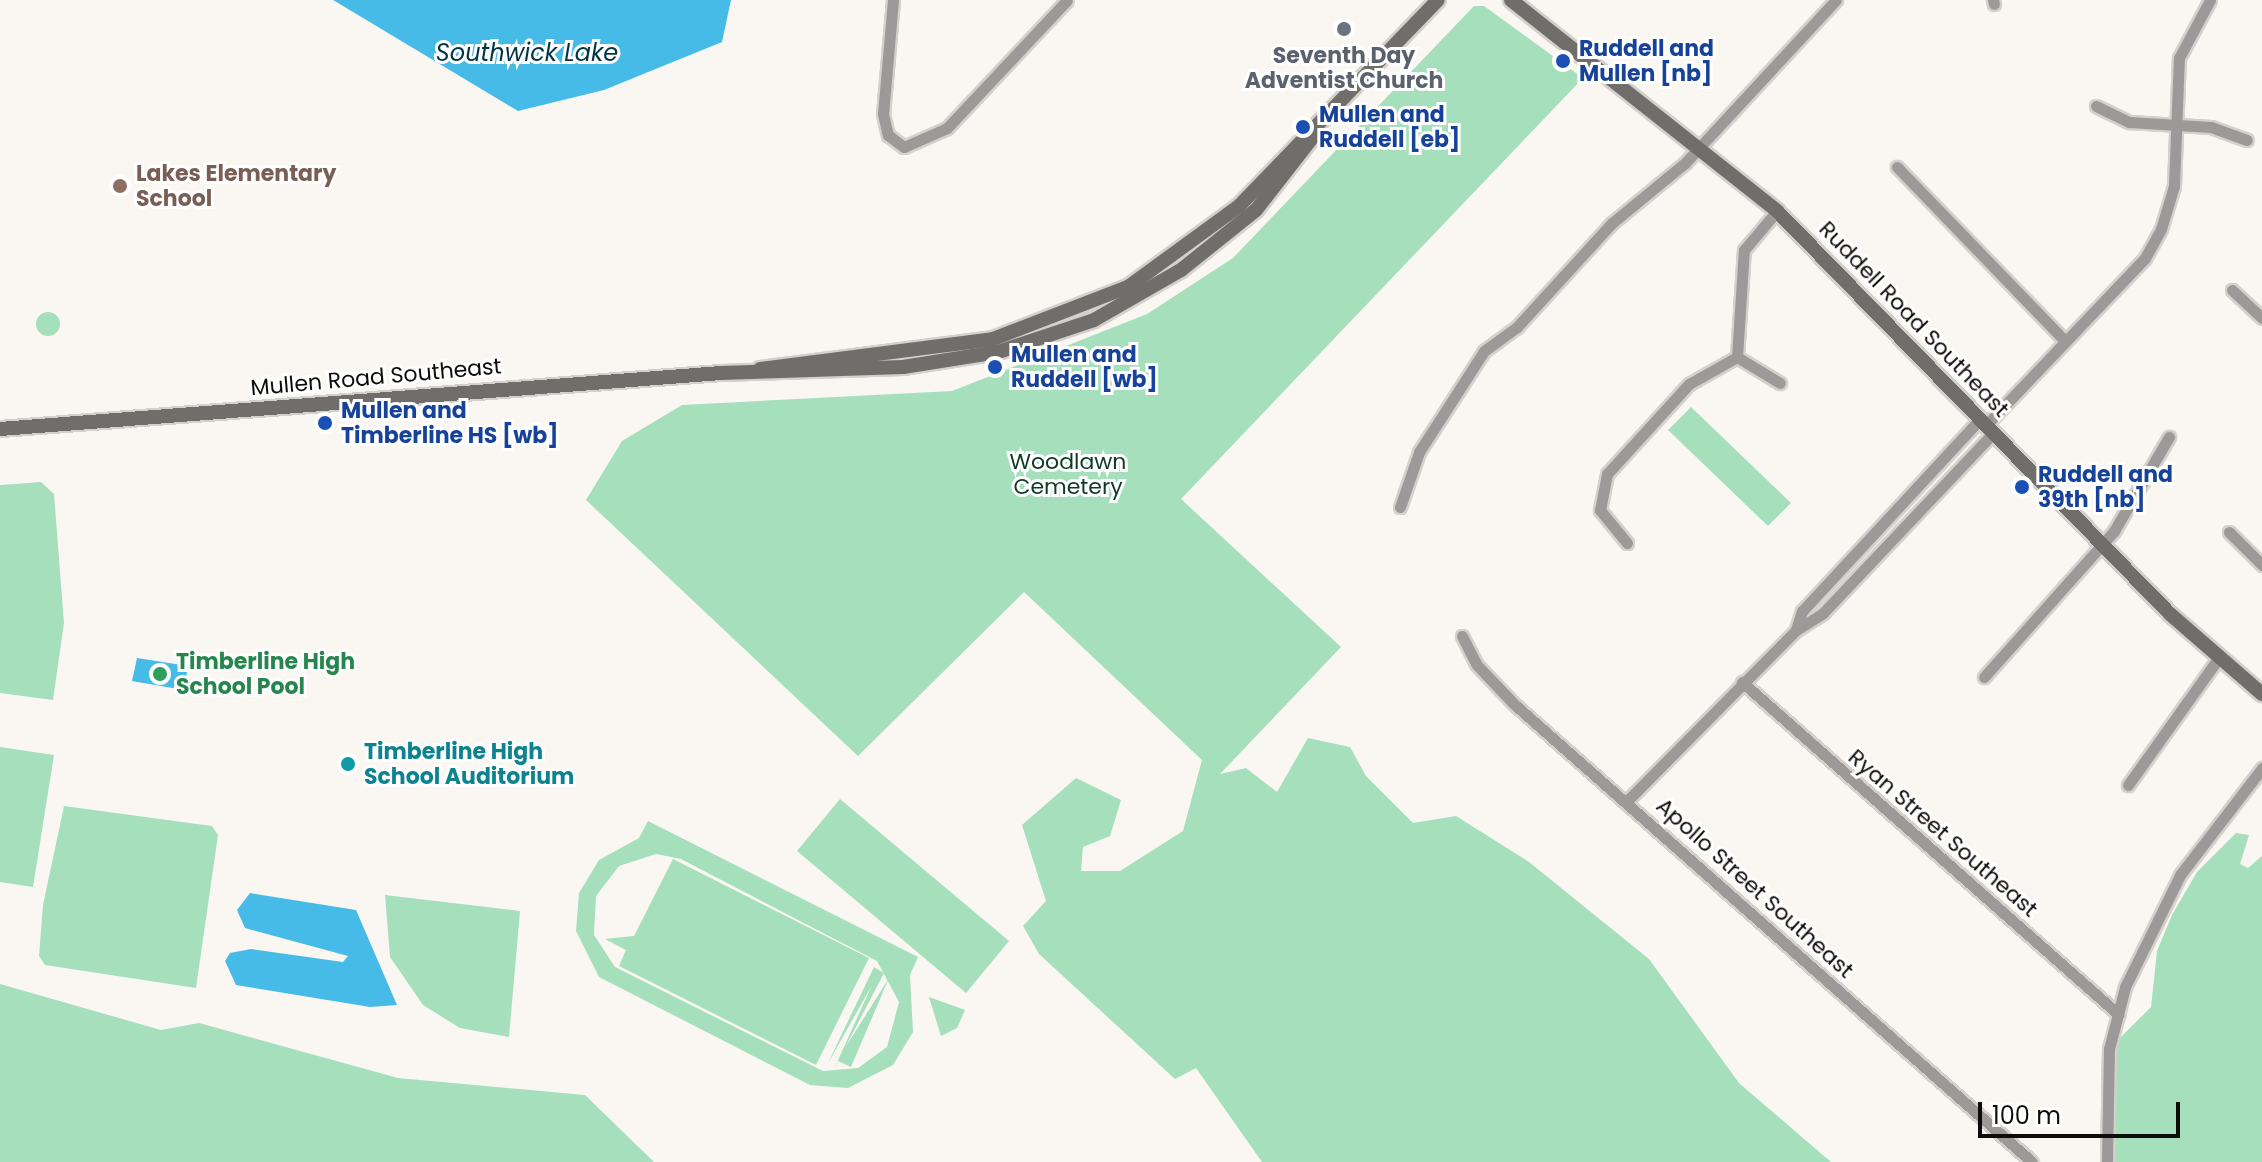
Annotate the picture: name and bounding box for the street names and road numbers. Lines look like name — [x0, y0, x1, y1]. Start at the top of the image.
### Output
street label: Ruddell Road Southeast — [1814, 216, 2014, 422]
street label: Mullen Road Southeast — [249, 353, 503, 401]
street label: Ryan Street Southeast — [1843, 744, 2043, 922]
street label: Apollo Street Southeast — [1651, 793, 1859, 983]

